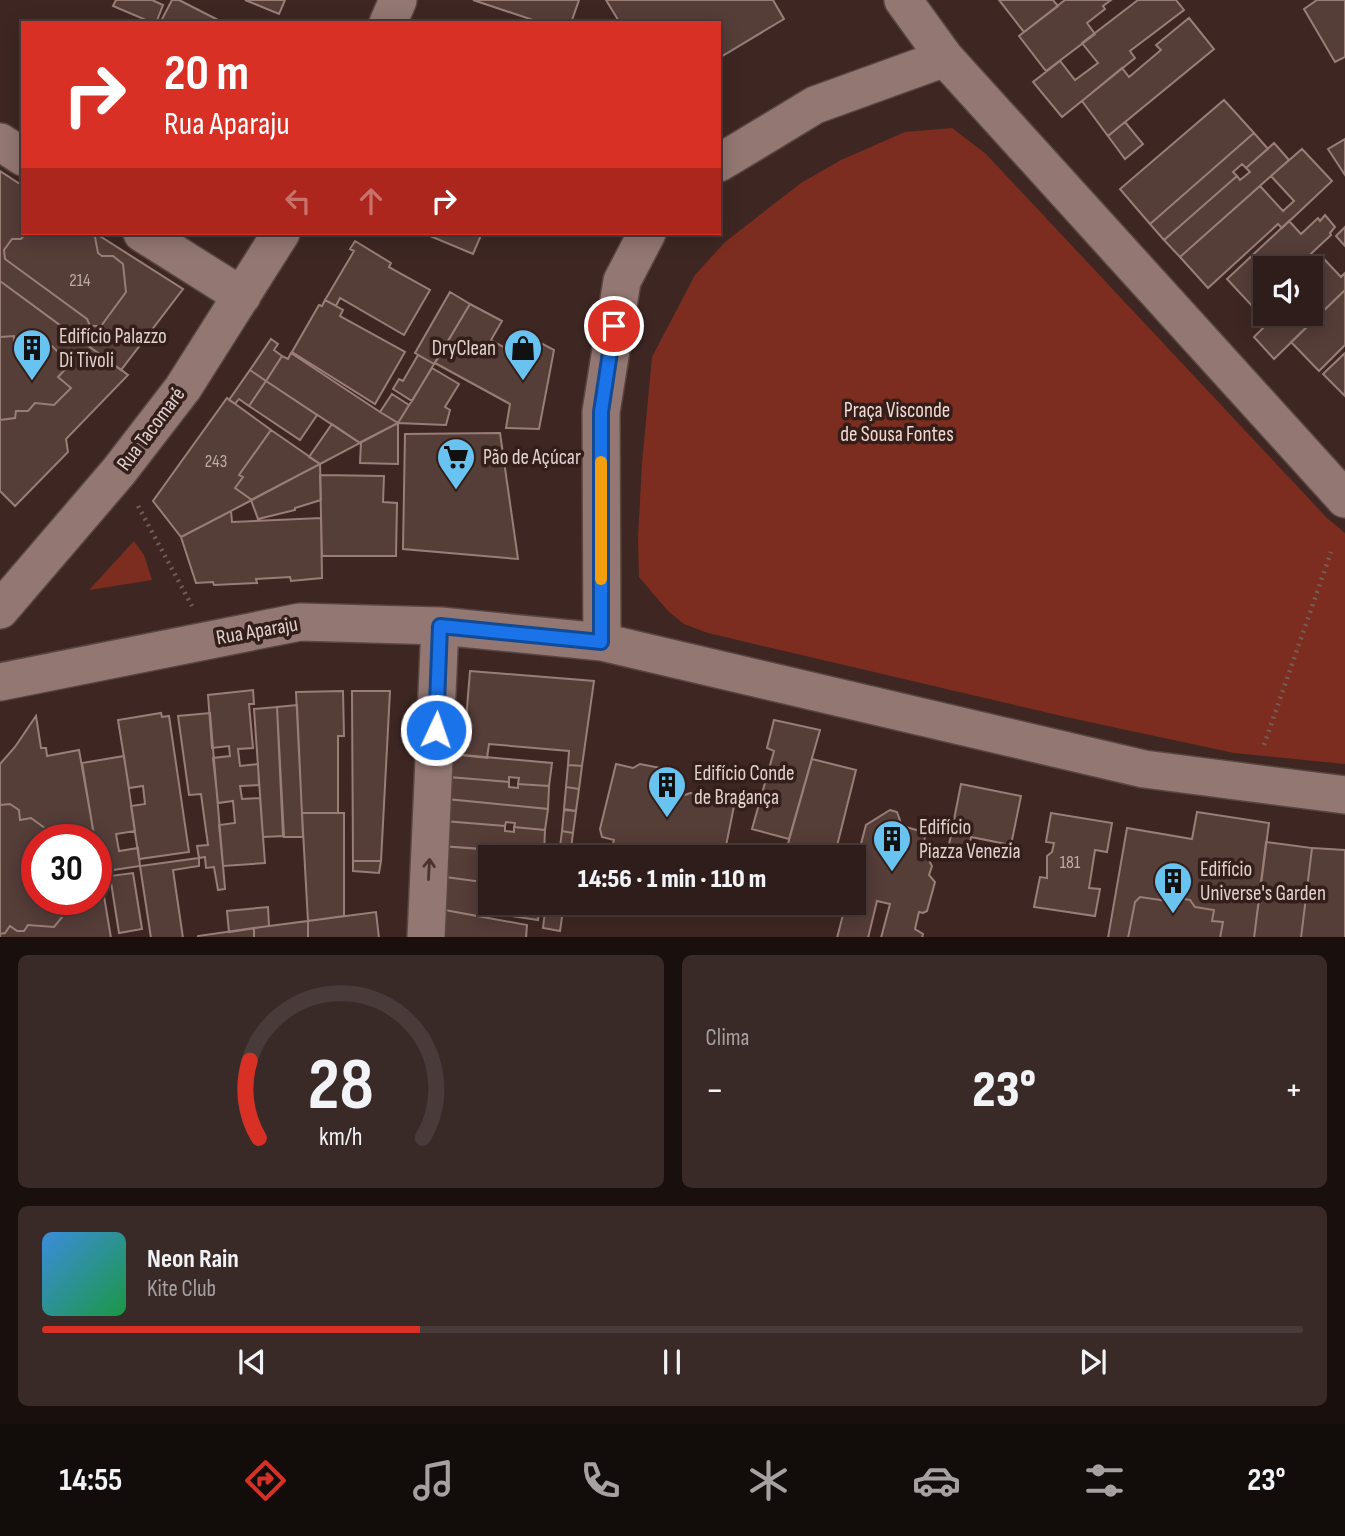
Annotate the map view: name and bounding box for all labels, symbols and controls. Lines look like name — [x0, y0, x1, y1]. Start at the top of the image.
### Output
text: 20 m — [164, 45, 249, 104]
icon: right — [49, 49, 140, 140]
text: Rua Aparaju — [164, 105, 290, 144]
icon: left — [279, 182, 317, 220]
icon: ahead — [352, 182, 390, 220]
icon: right — [425, 182, 463, 220]
map controls — [1253, 256, 1323, 326]
button: sound — [1253, 256, 1323, 326]
house number: 214 — [69, 270, 91, 291]
pin — [584, 296, 644, 356]
icon: arrive — [595, 307, 633, 345]
place label: Edifício Palazzo Di Tivoli — [59, 324, 167, 373]
building icon: Edifício Palazzo Di Tivoli — [11, 327, 53, 382]
shop icon: DryClean — [502, 327, 544, 382]
place label: DryClean — [432, 336, 496, 361]
street label: Rua Tacomaré — [112, 382, 190, 476]
park label: Praça Visconde de Sousa Fontes — [840, 398, 954, 447]
supermarket icon: Pão de Açúcar — [435, 436, 477, 491]
place label: Pão de Açúcar — [483, 445, 581, 470]
house number: 243 — [205, 451, 227, 472]
street label: Rua Aparaju — [214, 612, 300, 650]
position arrow — [399, 693, 473, 767]
place label: Edifício Conde de Bragança — [694, 761, 794, 810]
building icon: Edifício Conde de Bragança — [646, 764, 688, 819]
place label: Edifício Piazza Venezia — [919, 815, 1021, 864]
building icon: Edifício Piazza Venezia — [871, 818, 913, 873]
speed limit sign: 30 — [21, 824, 112, 915]
house number: 181 — [1060, 852, 1081, 873]
place label: Edifício Universe's Garden — [1200, 857, 1326, 906]
one-way arrow — [423, 859, 436, 881]
building icon: Edifício Universe's Garden — [1152, 860, 1194, 915]
text: 14:56 · 1 min · 110 m — [578, 864, 766, 895]
text: Clima — [706, 1024, 749, 1052]
text: 28 — [308, 1042, 374, 1130]
text: 23° — [972, 1059, 1036, 1122]
text: − — [706, 1068, 724, 1113]
text: + — [1284, 1068, 1303, 1113]
text: km/h — [319, 1121, 362, 1152]
text: Neon Rain — [147, 1244, 239, 1275]
text: Kite Club — [147, 1275, 216, 1303]
icon: previous — [233, 1343, 271, 1381]
icon: pause — [653, 1343, 691, 1381]
icon: next — [1074, 1343, 1112, 1381]
icon: directions — [241, 1456, 290, 1505]
icon: music — [409, 1456, 458, 1505]
icon: phone — [576, 1456, 625, 1505]
icon: climate — [744, 1456, 793, 1505]
icon: car — [912, 1456, 961, 1505]
icon: filters — [1080, 1456, 1129, 1505]
text: 14:55 — [59, 1461, 122, 1500]
text: 23° — [1247, 1461, 1286, 1500]

